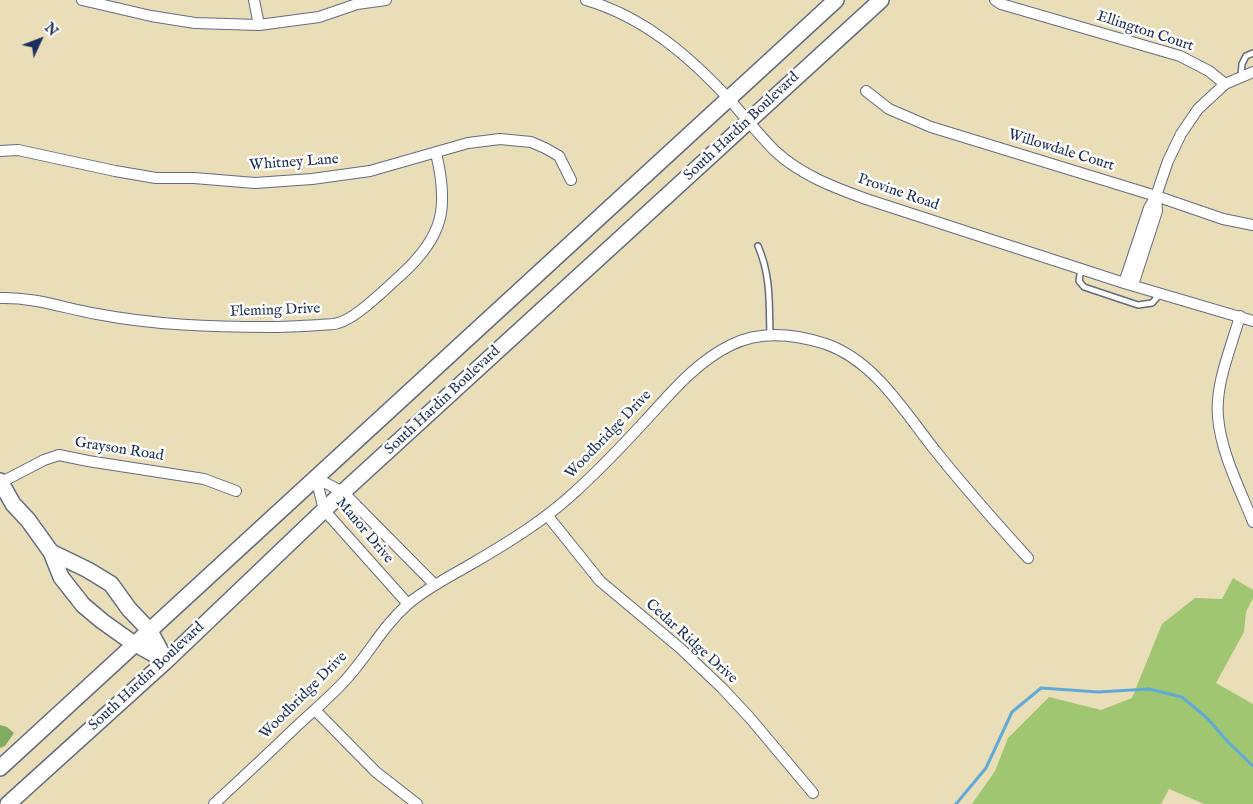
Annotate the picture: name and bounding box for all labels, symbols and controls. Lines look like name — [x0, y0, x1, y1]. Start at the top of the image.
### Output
street label: Ellington Court — [1094, 8, 1196, 56]
north arrow — [15, 15, 65, 65]
text: N — [40, 19, 62, 40]
street label: South Hardin Boulevard — [681, 69, 803, 185]
street label: Willowdale Court — [1006, 126, 1116, 176]
street label: Whitney Lane — [249, 151, 339, 175]
street label: Provine Road — [855, 171, 941, 215]
street label: Fleming Drive — [230, 300, 320, 322]
street label: South Hardin Boulevard — [382, 343, 504, 459]
street label: Woodbridge Drive — [562, 387, 656, 483]
street label: Grayson Road — [73, 434, 165, 466]
street label: Manor Drive — [331, 494, 397, 568]
street label: Cedar Ridge Drive — [641, 596, 741, 688]
street label: South Hardin Boulevard — [86, 619, 208, 735]
street label: Woodbridge Drive — [257, 649, 351, 743]

